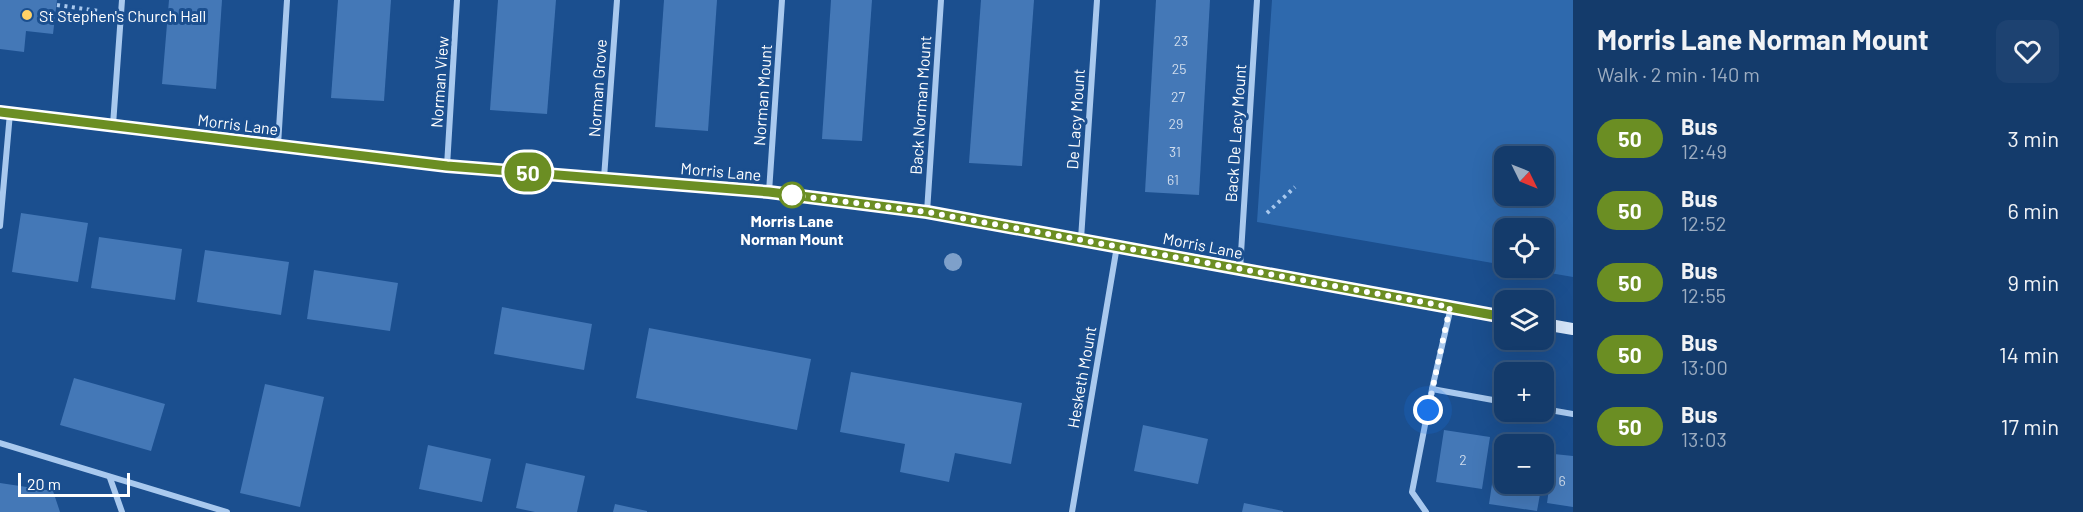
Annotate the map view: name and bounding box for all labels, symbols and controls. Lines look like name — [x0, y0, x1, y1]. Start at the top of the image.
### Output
place label: St Stephen's Church Hall — [39, 6, 206, 25]
marker: St Stephen's Church Hall — [20, 8, 34, 22]
button: heart — [1996, 20, 2059, 83]
text: Morris Lane Norman Mount — [1597, 22, 1929, 56]
house number: 23 — [1174, 32, 1188, 49]
street label: Norman View — [426, 35, 452, 129]
street label: Back Norman Mount — [906, 35, 934, 175]
street label: Norman Grove — [584, 38, 610, 138]
street label: Norman Mount — [749, 44, 775, 146]
house number: 25 — [1172, 60, 1186, 77]
text: Walk · 2 min · 140 m — [1597, 62, 1760, 86]
street label: Back De Lacy Mount — [1221, 63, 1249, 203]
street label: De Lacy Mount — [1062, 68, 1088, 170]
house number: 27 — [1171, 88, 1185, 105]
street label: Morris Lane — [197, 110, 279, 138]
text: Bus — [1681, 113, 1718, 139]
house number: 29 — [1169, 115, 1183, 132]
text: 3 min — [2008, 125, 2059, 151]
text: 50 — [1618, 126, 1642, 151]
text: 12:49 — [1681, 139, 1727, 163]
house number: 31 — [1169, 143, 1181, 160]
north arrow — [1494, 146, 1554, 206]
map controls — [1494, 146, 1554, 494]
line badge: 50 — [501, 152, 555, 192]
street label: Morris Lane — [680, 158, 762, 184]
text: 50 — [516, 160, 540, 185]
house number: 61 — [1167, 171, 1179, 188]
marker: Morris Lane Norman Mount — [779, 182, 805, 208]
text: Bus — [1681, 185, 1718, 211]
text: 6 min — [2008, 197, 2059, 223]
text: 50 — [1618, 198, 1642, 223]
place label: Morris Lane Norman Mount — [740, 211, 844, 248]
text: 12:52 — [1681, 211, 1727, 235]
button: locate — [1494, 218, 1554, 278]
street label: Morris Lane — [1161, 228, 1245, 262]
text: Bus — [1681, 257, 1718, 283]
text: 9 min — [2007, 269, 2059, 295]
text: 50 — [1618, 270, 1642, 295]
text: 12:55 — [1681, 283, 1726, 307]
button: layers — [1494, 290, 1554, 350]
street label: Hesketh Mount — [1063, 324, 1099, 430]
text: Bus — [1681, 329, 1718, 355]
text: 14 min — [1999, 341, 2059, 367]
text: 50 — [1618, 342, 1642, 367]
text: 13:00 — [1681, 355, 1728, 379]
button: + — [1494, 362, 1554, 422]
your location — [1413, 395, 1443, 425]
text: Bus — [1681, 401, 1718, 427]
text: 17 min — [2001, 413, 2059, 439]
text: 50 — [1618, 414, 1642, 439]
text: 13:03 — [1681, 427, 1727, 451]
button: − — [1494, 434, 1554, 494]
house number: 2 — [1459, 451, 1467, 468]
scale bar — [18, 470, 130, 498]
house number: 6 — [1558, 472, 1566, 489]
text: 20 m — [27, 474, 61, 493]

